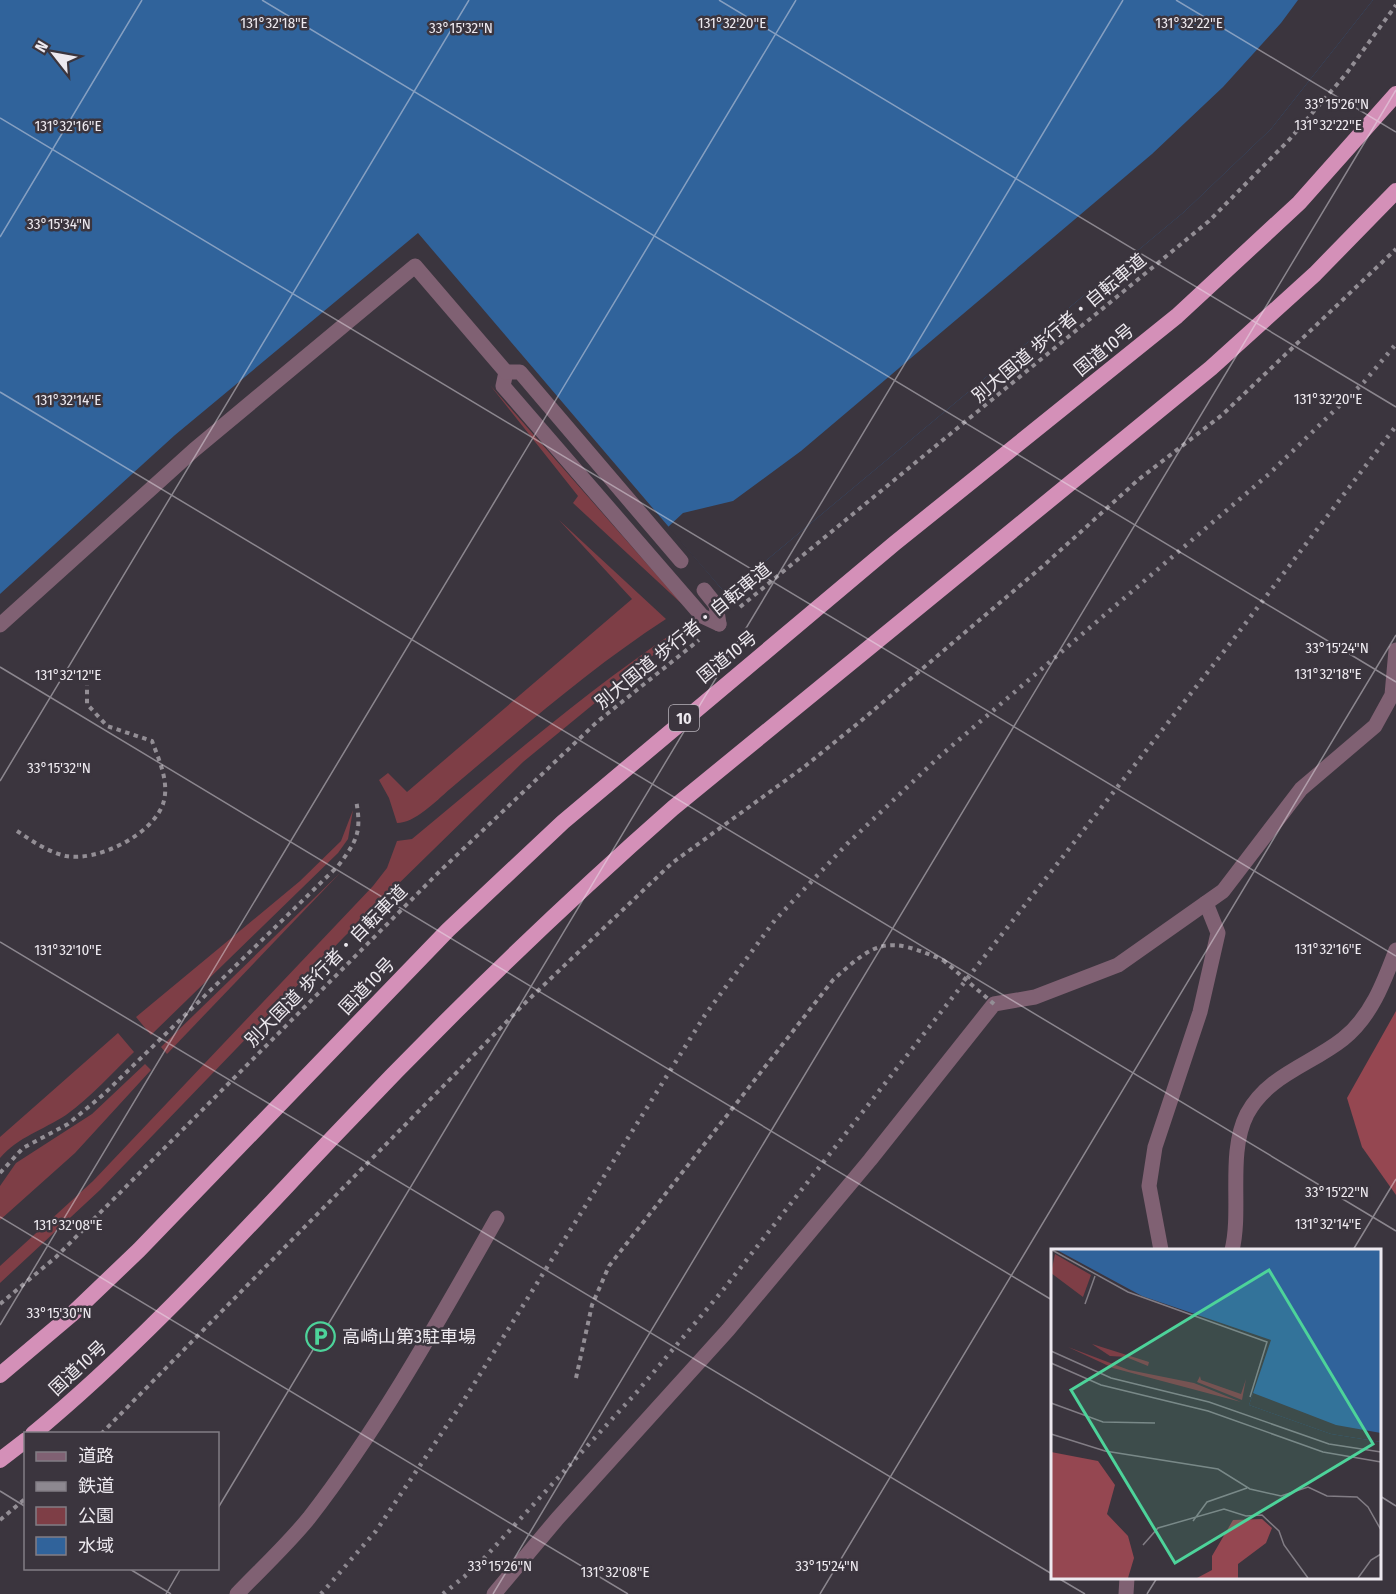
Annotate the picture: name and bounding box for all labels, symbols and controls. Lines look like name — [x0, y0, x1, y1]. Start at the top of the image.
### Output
text: 131°32'18"E — [240, 14, 308, 32]
text: 131°32'20"E — [698, 14, 766, 32]
text: 131°32'22"E — [1155, 14, 1223, 32]
text: 33°15'32"N — [429, 19, 493, 37]
north arrow — [24, 24, 84, 84]
text: N — [31, 38, 52, 56]
text: 33°15'26"N — [1305, 95, 1369, 113]
text: 131°32'22"E — [1294, 116, 1362, 134]
text: 131°32'16"E — [34, 117, 102, 135]
text: 33°15'34"N — [27, 215, 91, 233]
street label: 別大国道 歩行者・自転車道 — [968, 249, 1150, 407]
street label: 国道10号 — [1070, 319, 1138, 381]
text: 131°32'20"E — [1294, 390, 1362, 408]
text: 131°32'14"E — [35, 391, 101, 409]
street label: 別大国道 歩行者・自転車道 — [591, 558, 775, 714]
street label: 国道10号 — [693, 626, 761, 688]
text: 33°15'24"N — [1305, 639, 1369, 657]
text: 131°32'18"E — [1294, 665, 1362, 683]
text: 131°32'12"E — [35, 666, 101, 684]
road number: 10 — [669, 705, 699, 731]
text: 33°15'32"N — [27, 759, 91, 777]
street label: 別大国道 歩行者・自転車道 — [240, 880, 412, 1052]
text: 131°32'16"E — [1294, 940, 1362, 958]
text: 131°32'10"E — [34, 941, 102, 959]
street label: 国道10号 — [335, 953, 399, 1019]
text: 33°15'22"N — [1305, 1183, 1369, 1201]
text: 131°32'14"E — [1295, 1215, 1361, 1233]
text: 131°32'08"E — [33, 1216, 103, 1234]
inset map — [1051, 1249, 1381, 1579]
text: 33°15'30"N — [26, 1304, 92, 1322]
parking icon: 高崎山第3駐車場 — [305, 1321, 337, 1353]
place label: 高崎山第3駐車場 — [342, 1326, 476, 1348]
street label: 国道10号 — [45, 1336, 111, 1400]
legend — [24, 1432, 219, 1570]
text: 道路 — [78, 1445, 114, 1467]
text: 鉄道 — [78, 1475, 114, 1497]
text: 公園 — [78, 1505, 114, 1527]
text: 水域 — [78, 1535, 114, 1557]
text: 33°15'26"N — [468, 1557, 532, 1575]
text: 33°15'24"N — [795, 1557, 859, 1575]
text: 131°32'08"E — [580, 1563, 650, 1581]

